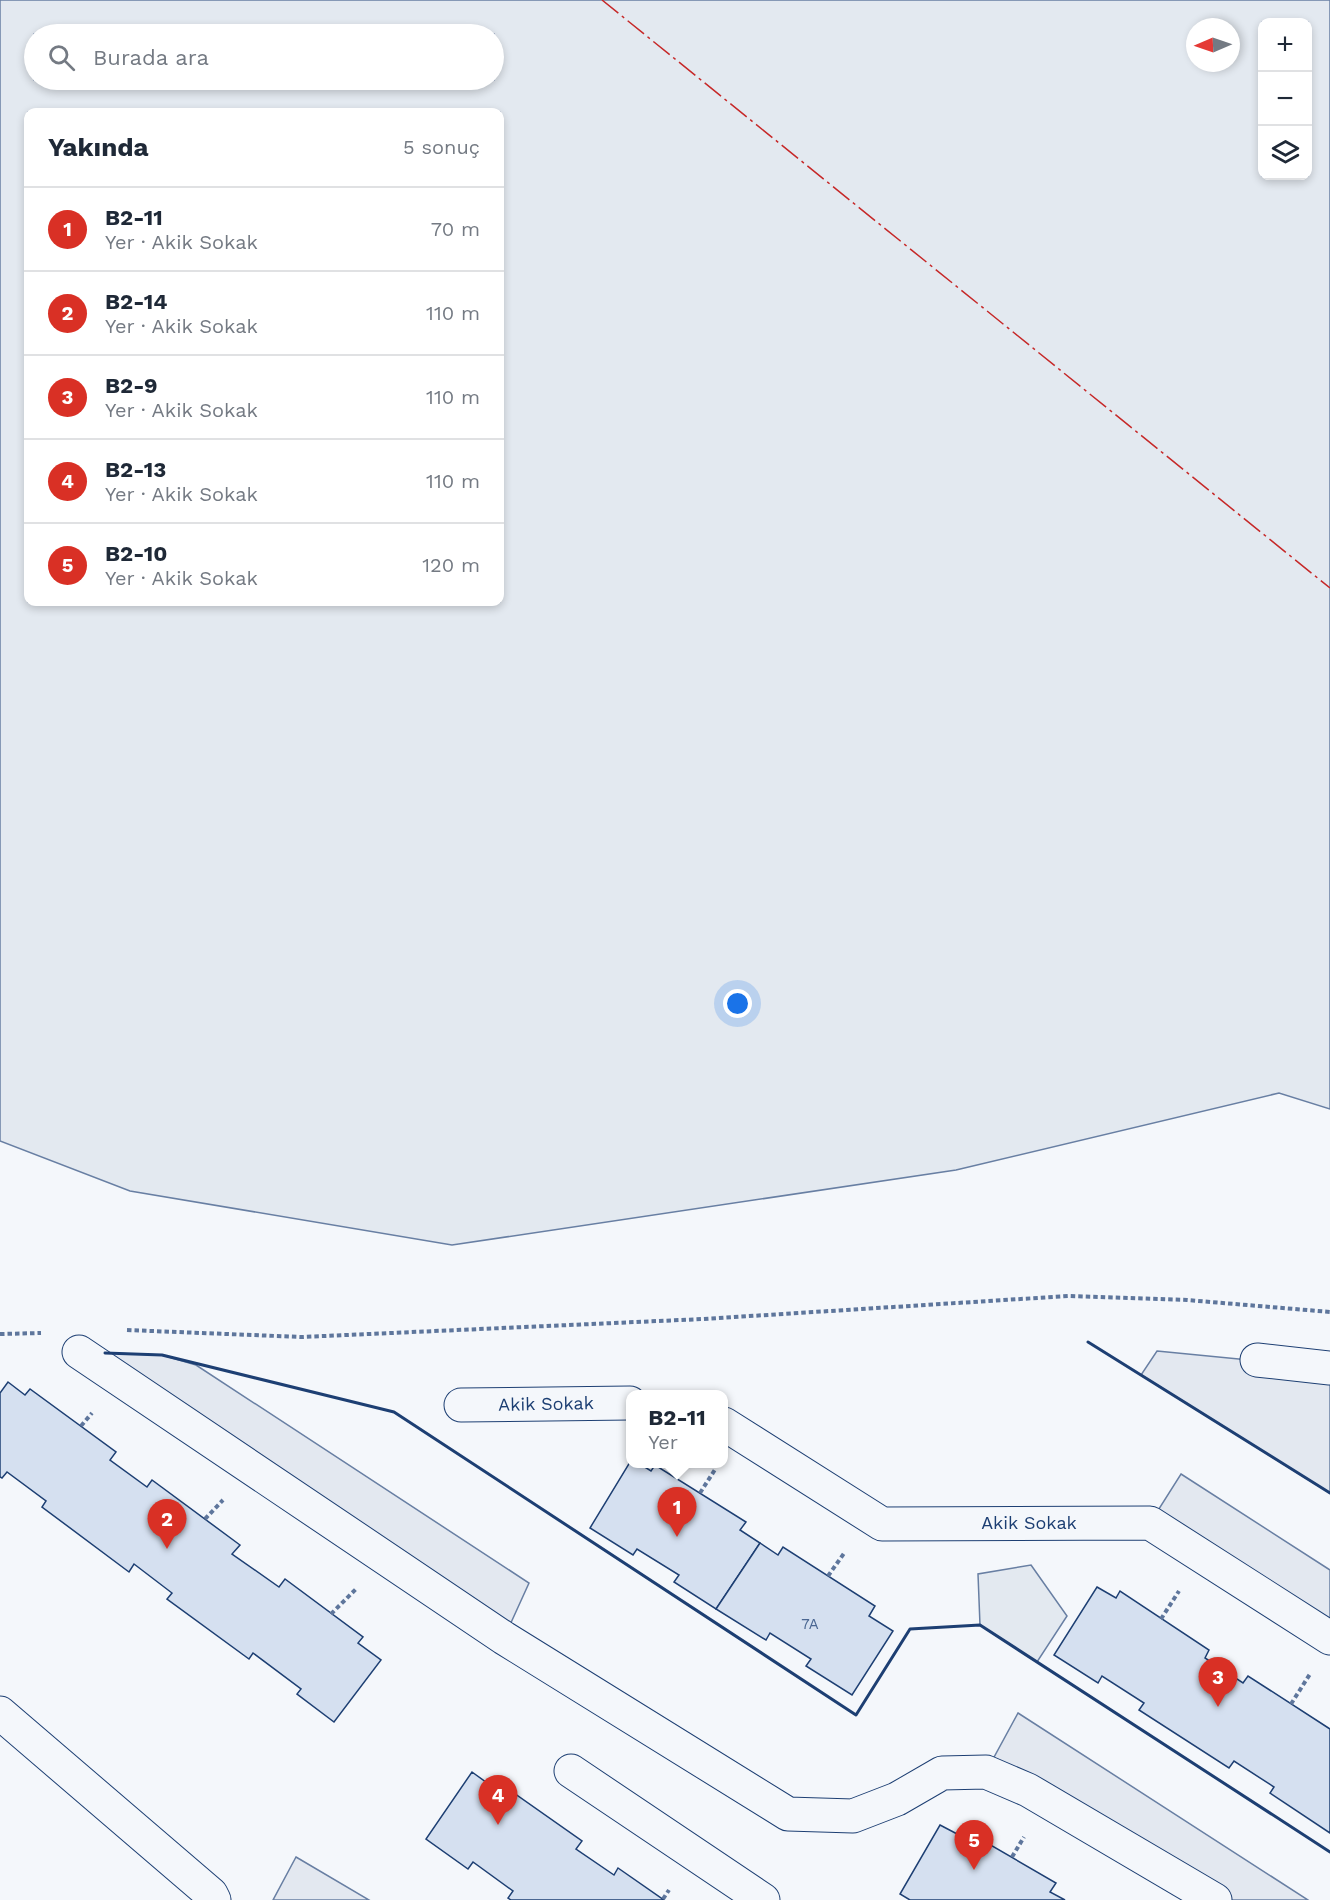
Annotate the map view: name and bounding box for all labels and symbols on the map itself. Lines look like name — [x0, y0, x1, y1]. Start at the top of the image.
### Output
north arrow — [1186, 18, 1240, 72]
your location — [723, 989, 752, 1018]
street label: Akik Sokak — [498, 1392, 594, 1415]
pin: 1 — [658, 1488, 696, 1537]
pin: 2 — [148, 1500, 186, 1549]
street label: Akik Sokak — [981, 1512, 1077, 1533]
house number: 7A — [801, 1615, 819, 1633]
pin: 3 — [1198, 1658, 1238, 1707]
pin: 4 — [478, 1776, 518, 1825]
pin: 5 — [954, 1820, 994, 1870]

